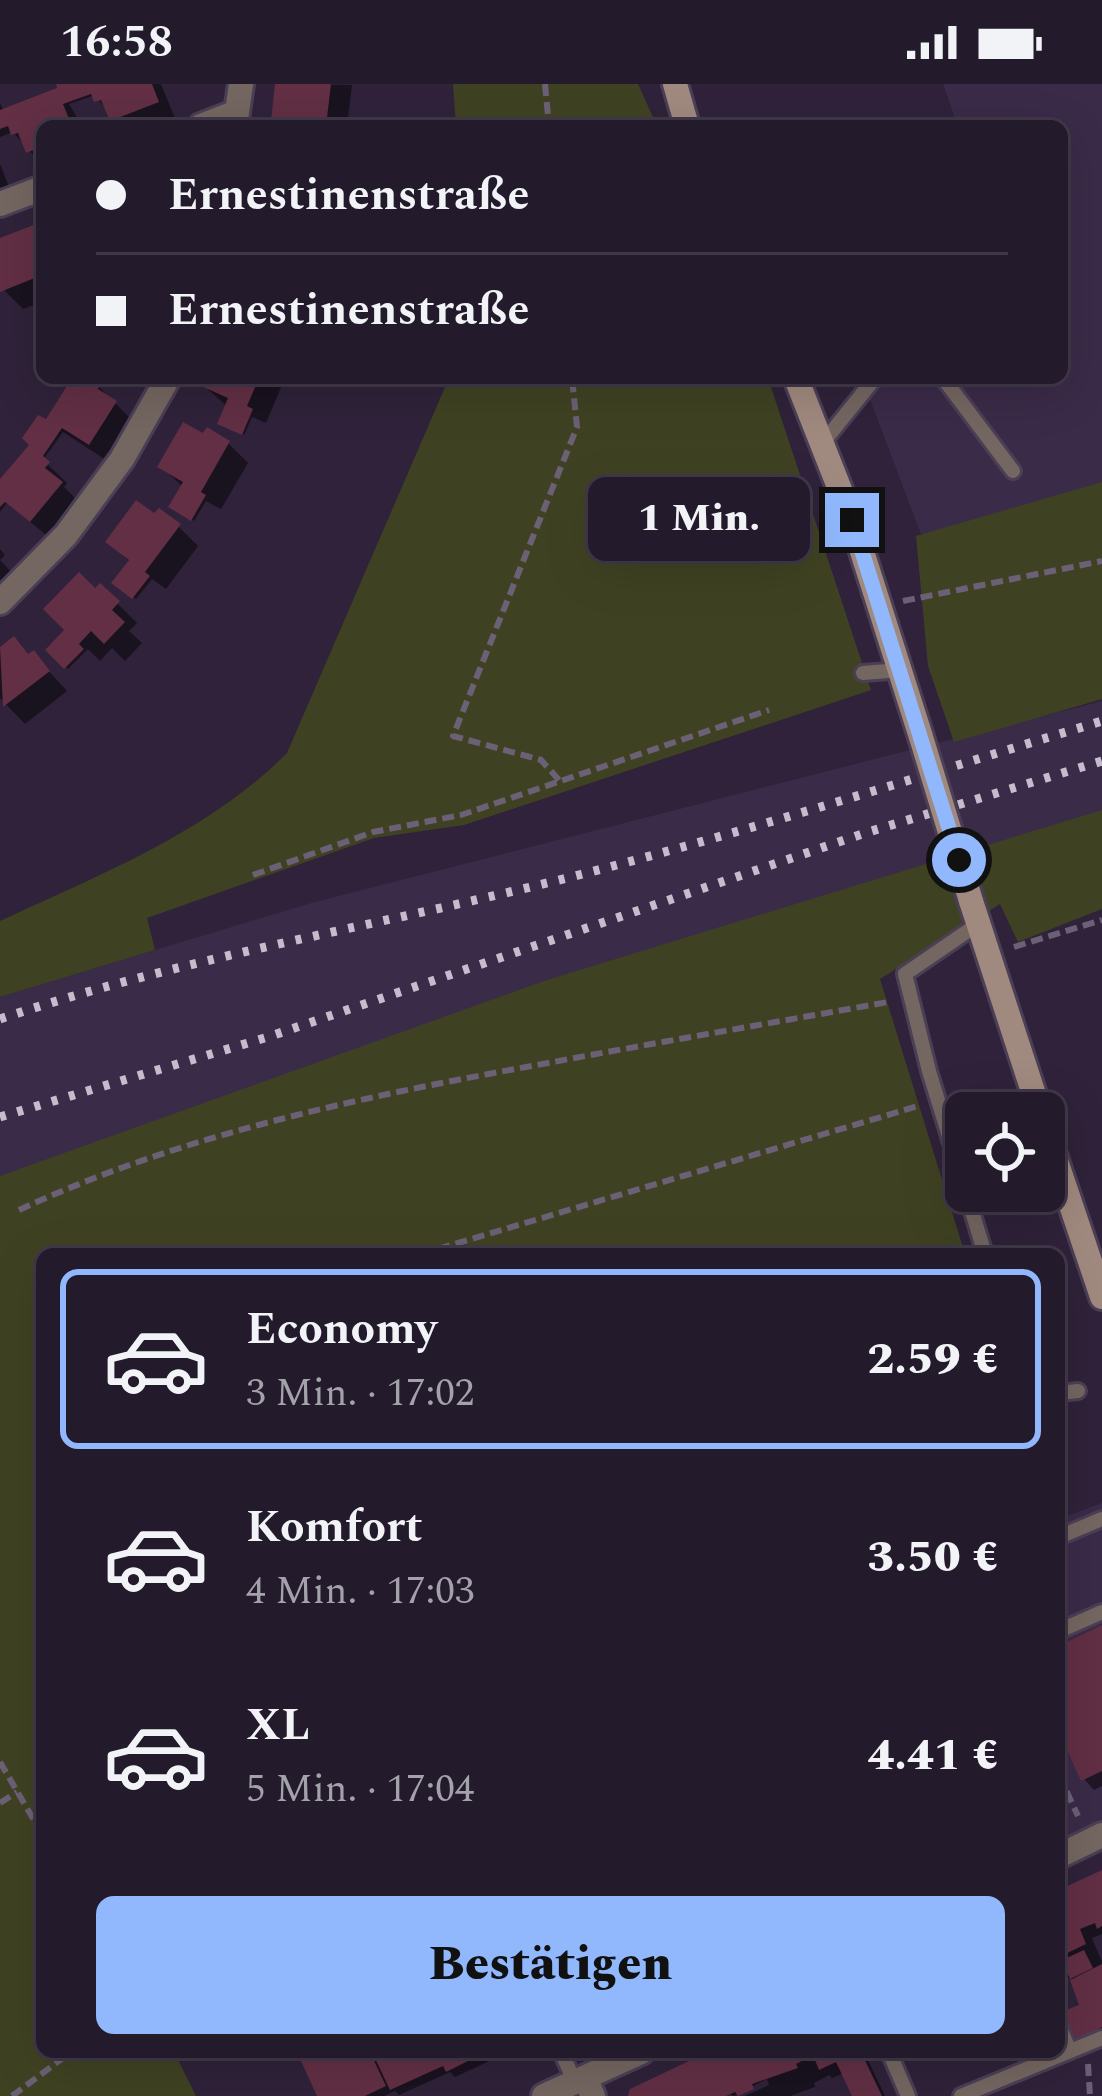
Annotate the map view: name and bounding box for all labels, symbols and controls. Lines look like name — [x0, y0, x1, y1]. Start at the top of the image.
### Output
text: 16:58 — [60, 8, 173, 77]
text: Ernestinenstraße — [168, 161, 530, 230]
text: Ernestinenstraße — [168, 276, 530, 345]
callout: 1 Min. — [588, 478, 810, 562]
text: 1 Min. — [638, 489, 760, 548]
route end — [825, 493, 879, 547]
route start — [932, 833, 986, 887]
map controls — [945, 1092, 1065, 1212]
button: locate — [945, 1092, 1065, 1212]
text: Economy — [246, 1295, 437, 1364]
icon: car — [102, 1305, 210, 1413]
text: 2.59 € — [867, 1325, 999, 1394]
text: 3 Min. · 17:02 — [246, 1364, 474, 1423]
text: Komfort — [246, 1493, 423, 1562]
icon: car — [102, 1503, 210, 1611]
text: 3.50 € — [867, 1523, 999, 1592]
text: 4 Min. · 17:03 — [246, 1562, 474, 1621]
text: XL — [246, 1691, 310, 1760]
icon: car — [102, 1701, 210, 1809]
text: 4.41 € — [867, 1721, 999, 1790]
text: 5 Min. · 17:04 — [246, 1760, 474, 1819]
button: Bestätigen — [96, 1896, 1005, 2034]

